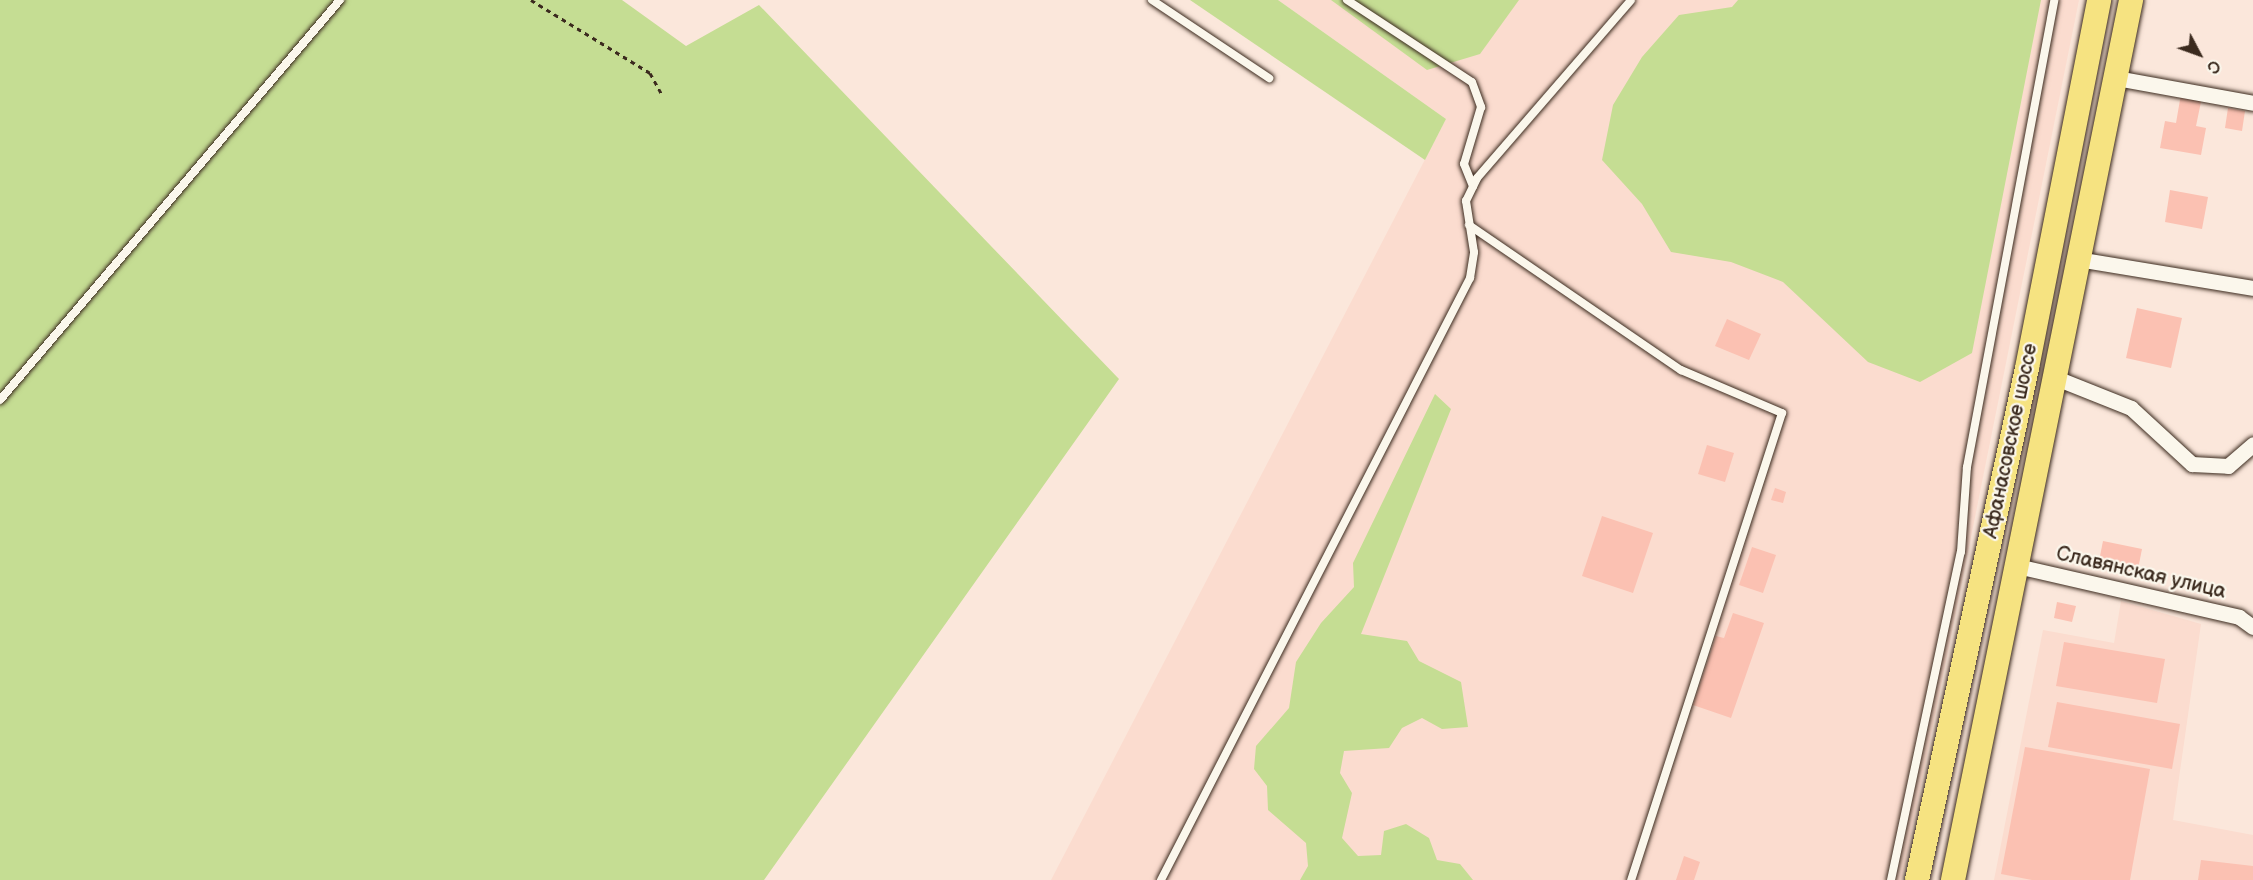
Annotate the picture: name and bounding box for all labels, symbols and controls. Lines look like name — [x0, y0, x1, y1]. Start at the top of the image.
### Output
north arrow — [2169, 24, 2229, 84]
text: С — [2202, 56, 2224, 77]
street label: Афанасовское шоссе — [1979, 342, 2043, 540]
street label: Славянская улица — [2054, 542, 2228, 604]

